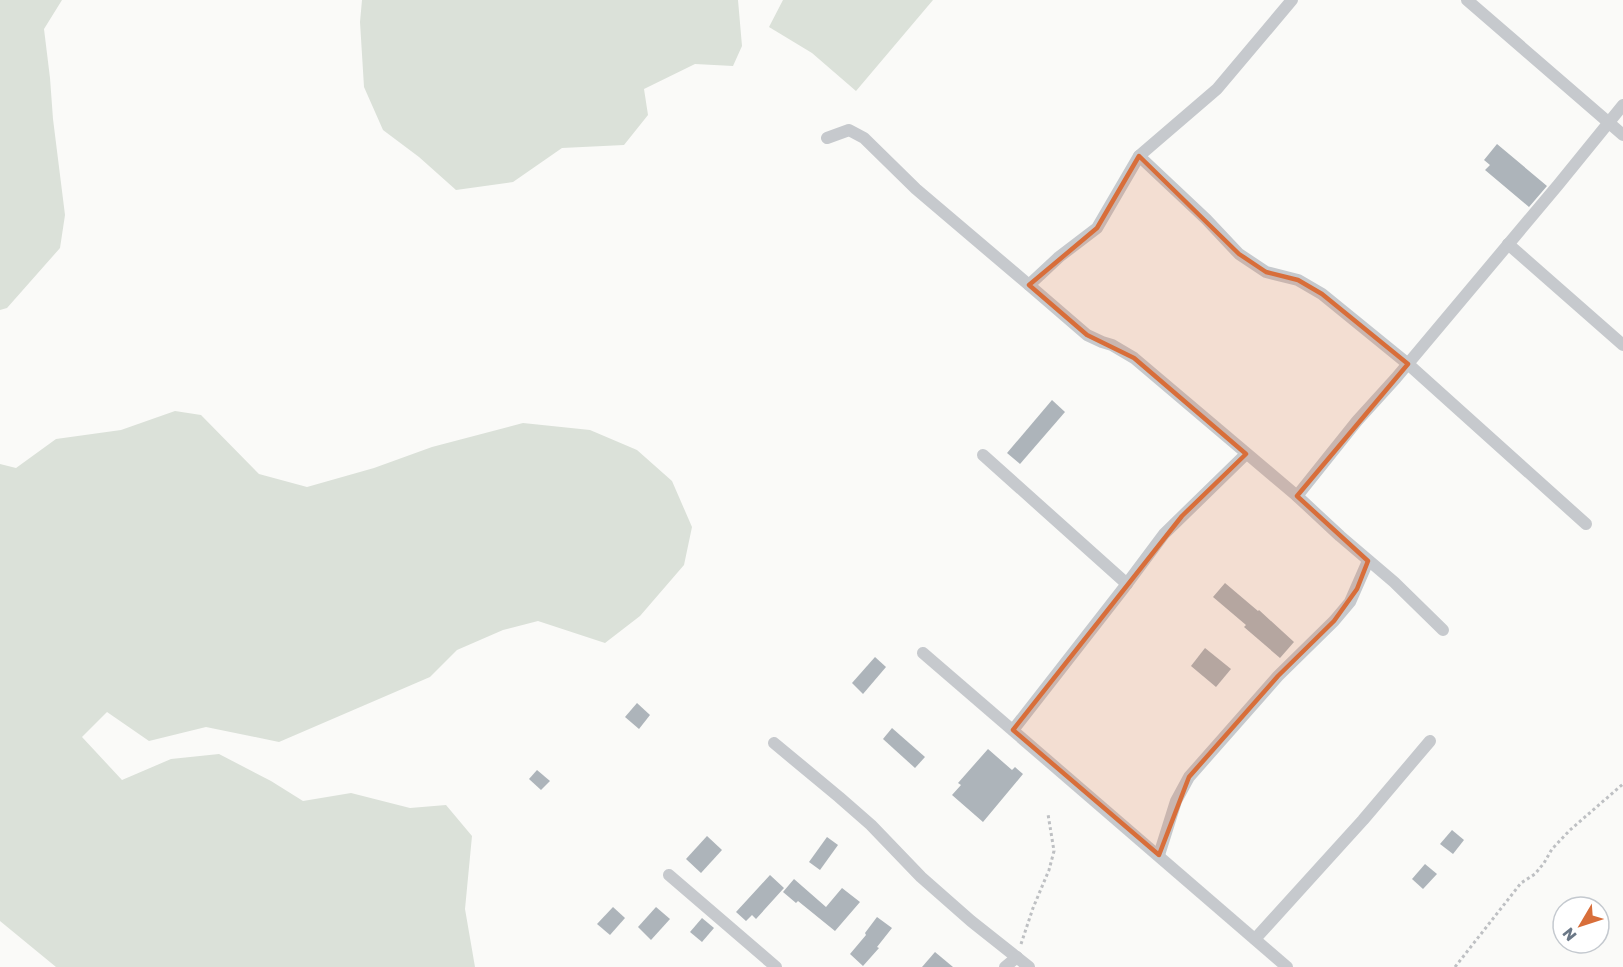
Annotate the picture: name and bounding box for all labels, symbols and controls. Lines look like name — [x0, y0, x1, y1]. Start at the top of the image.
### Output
north arrow — [1551, 895, 1611, 955]
text: N — [1559, 924, 1581, 945]

